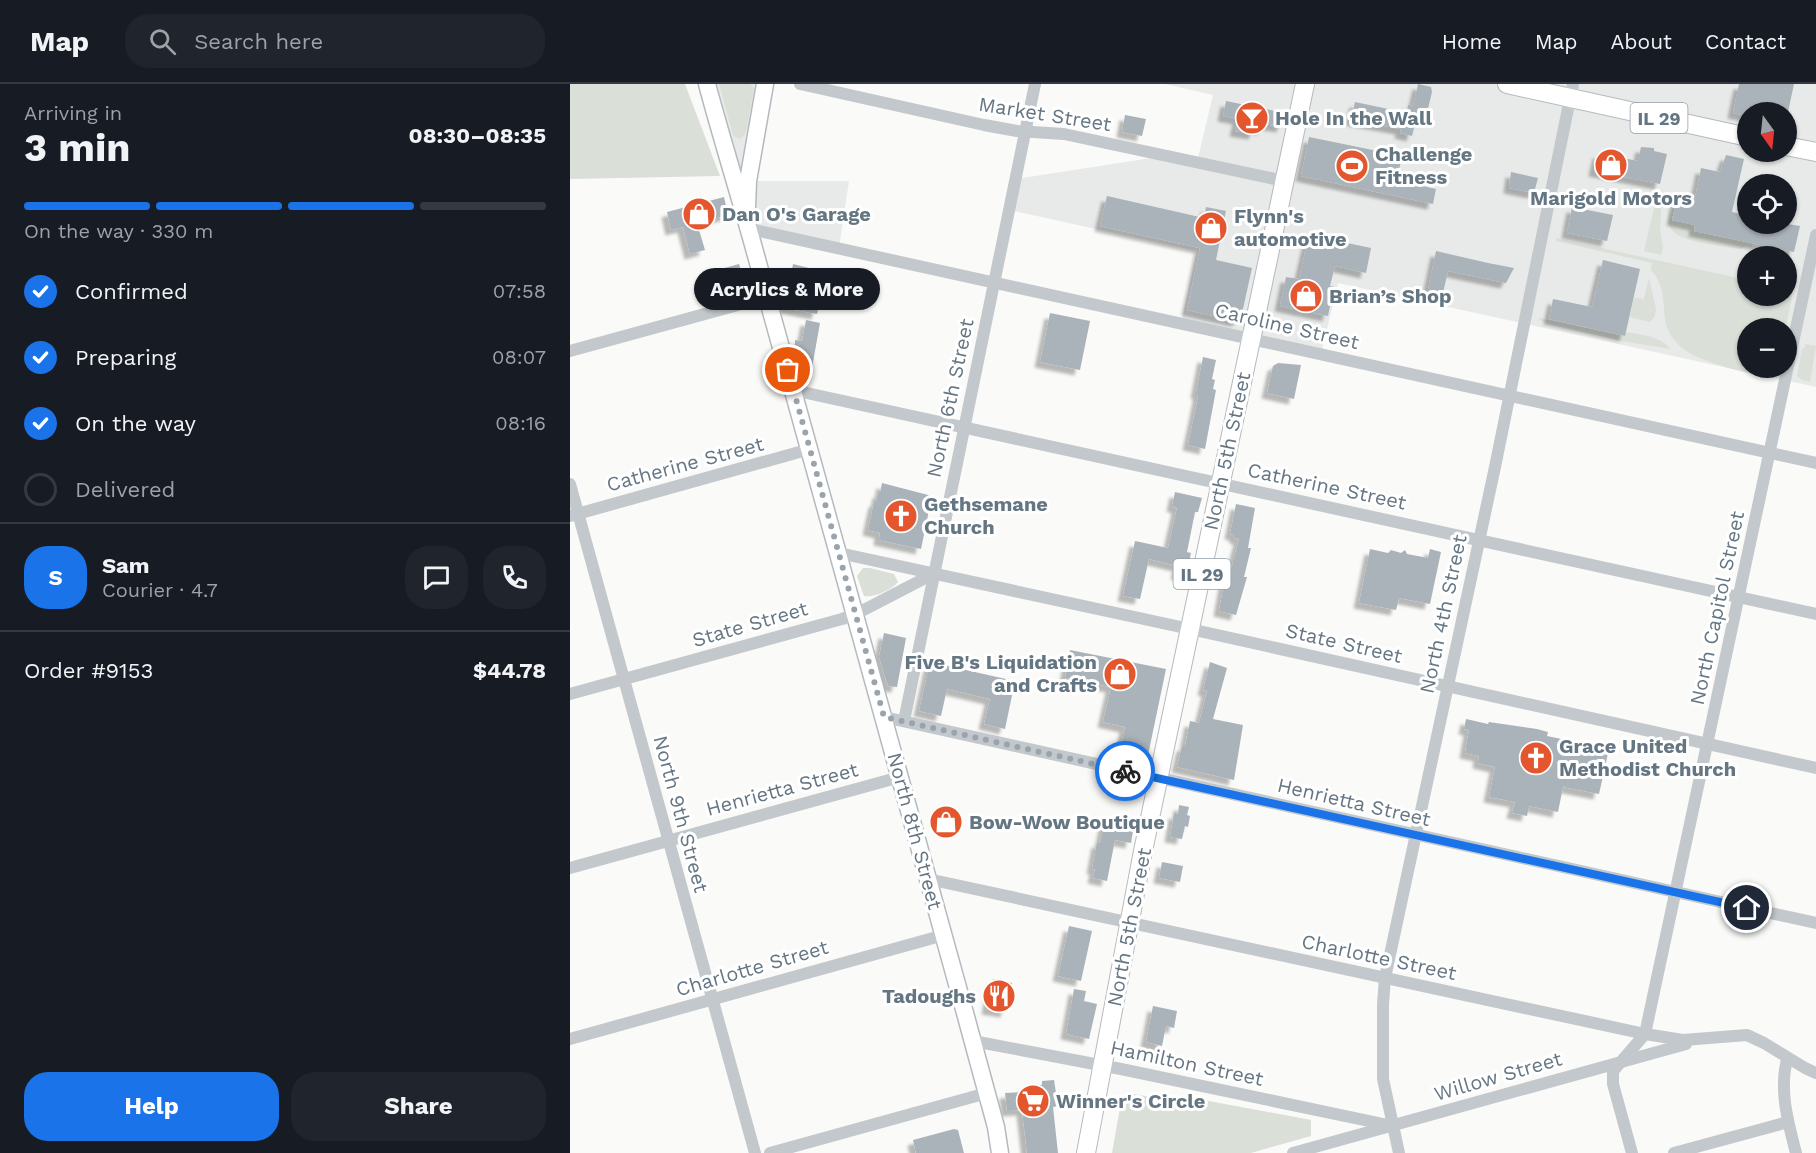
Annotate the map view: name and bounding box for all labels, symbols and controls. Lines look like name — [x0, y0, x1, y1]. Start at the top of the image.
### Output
search box — [125, 14, 545, 68]
text: Map — [30, 25, 89, 58]
icon: search — [146, 25, 179, 58]
text: Search here — [194, 29, 323, 54]
text: Home — [1442, 29, 1502, 54]
text: Map — [1535, 29, 1578, 54]
text: About — [1611, 29, 1672, 54]
text: Contact — [1705, 29, 1786, 54]
street label: Market Street — [977, 92, 1114, 136]
bar icon: Hole In the Wall — [1234, 100, 1270, 136]
text: Arriving in — [24, 101, 122, 125]
north arrow — [1737, 102, 1797, 162]
map controls — [1737, 102, 1797, 378]
road number: IL 29 — [1630, 103, 1688, 133]
place label: Hole In the Wall — [1275, 106, 1432, 130]
text: 08:30–08:35 — [408, 123, 546, 148]
text: 3 min — [24, 125, 131, 170]
place label: Challenge Fitness — [1375, 142, 1472, 189]
shop icon: Marigold Motors — [1593, 147, 1629, 183]
sports icon: Challenge Fitness — [1334, 148, 1370, 184]
button: locate — [1737, 174, 1797, 234]
place label: Marigold Motors — [1530, 186, 1692, 210]
shop icon: Dan O's Garage — [681, 196, 717, 232]
place label: Dan O's Garage — [722, 202, 871, 226]
place label: Flynn's automotive — [1234, 204, 1347, 251]
shop icon: Flynn's automotive — [1193, 210, 1229, 246]
text: On the way · 330 m — [24, 219, 213, 243]
button: + — [1737, 246, 1797, 306]
callout: Acrylics & More — [695, 268, 881, 310]
icon: check — [24, 275, 57, 308]
text: Acrylics & More — [710, 277, 864, 301]
shop icon: Brian’s Shop — [1288, 278, 1324, 314]
text: Confirmed — [75, 279, 188, 304]
text: 07:58 — [493, 279, 546, 303]
place label: Brian’s Shop — [1329, 284, 1452, 308]
street label: Caroline Street — [1213, 298, 1362, 354]
street label: North 6th Street — [921, 316, 979, 480]
button: − — [1737, 318, 1797, 378]
icon: check — [24, 341, 57, 374]
pin — [762, 344, 813, 395]
text: Preparing — [75, 345, 176, 370]
text: 08:07 — [492, 345, 546, 369]
icon: bag — [771, 353, 804, 386]
street label: North 5th Street — [1199, 369, 1256, 532]
icon: check — [24, 407, 57, 440]
text: On the way — [75, 411, 196, 436]
text: 08:16 — [495, 411, 546, 435]
street label: Catherine Street — [604, 431, 767, 496]
street label: Catherine Street — [1246, 457, 1409, 515]
text: Delivered — [75, 477, 175, 502]
place label: Gethsemane Church — [924, 492, 1048, 539]
church icon: Gethsemane Church — [883, 498, 919, 534]
street label: North Capitol Street — [1685, 508, 1749, 707]
street label: North 4th Street — [1414, 532, 1472, 696]
button: chat — [405, 546, 468, 609]
button: phone — [483, 546, 546, 609]
text: Sam — [102, 553, 150, 578]
road number: IL 29 — [1174, 559, 1230, 589]
text: S — [48, 565, 63, 590]
text: Courier · 4.7 — [102, 578, 218, 602]
street label: State Street — [689, 596, 811, 652]
street label: State Street — [1283, 618, 1405, 668]
place label: Five B's Liquidation and Crafts — [904, 650, 1097, 697]
shop icon: Five B's Liquidation and Crafts — [1102, 656, 1138, 692]
text: Order #9153 — [24, 658, 153, 683]
text: $44.78 — [473, 658, 546, 683]
street label: North 9th Street — [648, 733, 714, 896]
place label: Grace United Methodist Church — [1559, 734, 1736, 781]
church icon: Grace United Methodist Church — [1518, 740, 1554, 776]
courier — [1095, 741, 1155, 801]
street label: North 8th Street — [882, 750, 948, 913]
icon: bike — [1109, 755, 1142, 788]
street label: Henrietta Street — [703, 757, 861, 821]
street label: Henrietta Street — [1275, 773, 1434, 831]
shop icon: Bow-Wow Boutique — [928, 804, 964, 840]
place label: Bow-Wow Boutique — [969, 810, 1165, 834]
street label: North 5th Street — [1102, 845, 1156, 1008]
pin — [1721, 882, 1772, 933]
icon: home — [1730, 891, 1763, 924]
street label: Charlotte Street — [1299, 929, 1459, 985]
street label: Charlotte Street — [673, 935, 832, 1001]
restaurant icon: Tadoughs — [981, 978, 1017, 1014]
place label: Tadoughs — [882, 984, 976, 1008]
street label: Hamilton Street — [1108, 1035, 1266, 1091]
street label: Willow Street — [1431, 1046, 1565, 1106]
button: Help — [24, 1072, 279, 1141]
button: Share — [291, 1072, 546, 1141]
supermarket icon: Winner's Circle — [1015, 1083, 1051, 1119]
place label: Winner's Circle — [1056, 1089, 1205, 1113]

